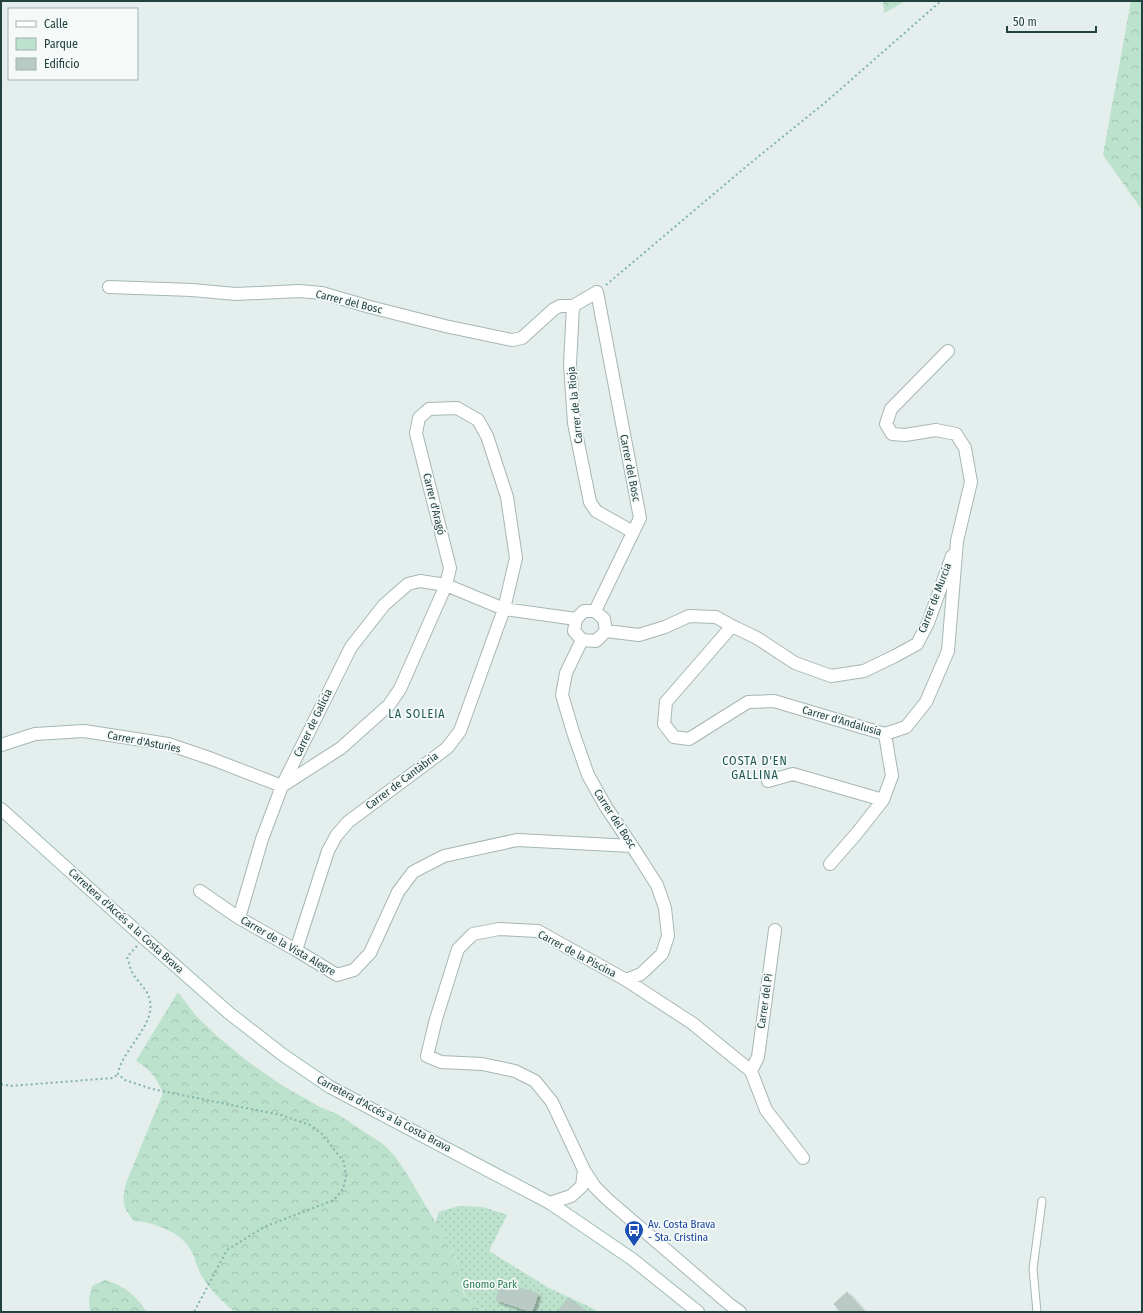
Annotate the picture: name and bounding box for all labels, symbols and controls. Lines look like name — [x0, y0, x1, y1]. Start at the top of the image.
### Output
legend — [8, 8, 138, 80]
scale bar — [1007, 8, 1096, 34]
text: 50 m — [1013, 15, 1037, 29]
text: Calle — [44, 17, 68, 31]
text: Parque — [44, 37, 78, 51]
text: Edificio — [44, 57, 80, 71]
street label: Carrer del Bosc — [314, 287, 384, 317]
street label: Carrer de la Rioja — [564, 366, 586, 444]
street label: Carrer del Bosc — [617, 433, 643, 503]
street label: Carrer d'Aragó — [420, 472, 448, 536]
street label: Carrer de Murcia — [916, 561, 954, 635]
street label: Carrer de Galícia — [291, 687, 335, 759]
street label: Carrer d'Andalusia — [801, 703, 883, 739]
district label: LA SOLEIA — [388, 707, 446, 721]
street label: Carrer d'Asturies — [106, 729, 182, 756]
street label: Carrer de Cantàbria — [363, 749, 441, 813]
district label: COSTA D'EN GALLINA — [722, 754, 788, 782]
street label: Carrer del Bosc — [591, 787, 639, 851]
street label: Carretera d'Accés a la Costa Brava — [66, 866, 186, 976]
street label: Carrer de la Vista Alegre — [238, 913, 338, 979]
street label: Carrer de la Piscina — [536, 928, 618, 980]
street label: Carrer del Pi — [755, 972, 775, 1029]
street label: Carretera d'Accés a la Costa Brava — [315, 1073, 453, 1155]
place label: Av. Costa Brava - Sta. Cristina — [648, 1218, 715, 1244]
bus stop icon: Av. Costa Brava - Sta. Cristina — [623, 1219, 645, 1247]
park label: Gnomo Park — [463, 1278, 518, 1291]

